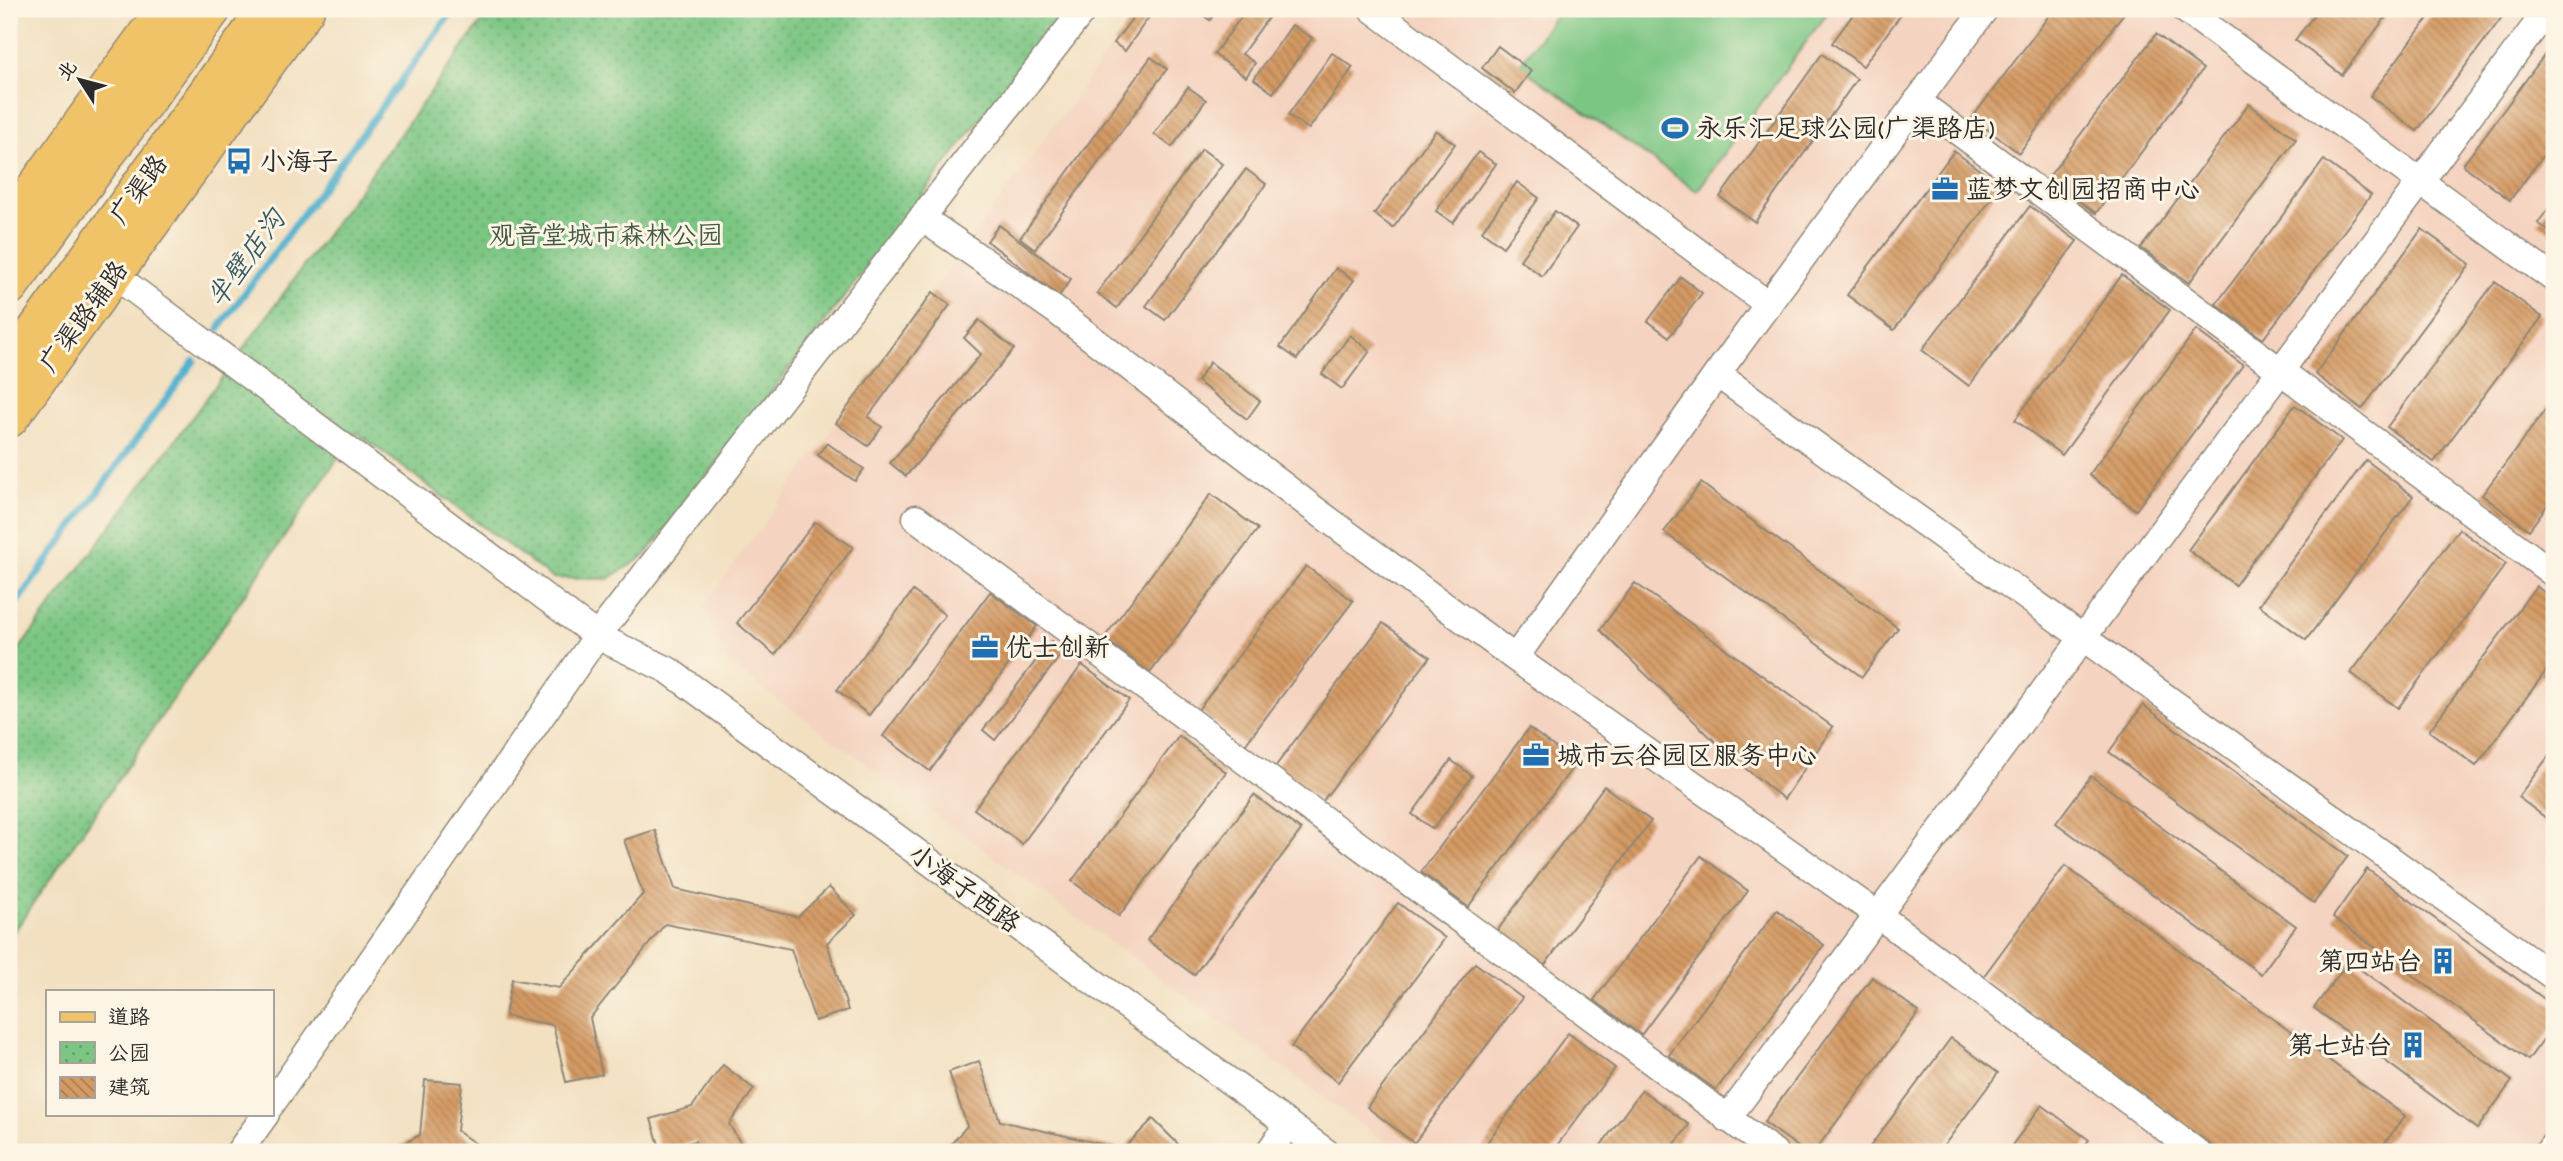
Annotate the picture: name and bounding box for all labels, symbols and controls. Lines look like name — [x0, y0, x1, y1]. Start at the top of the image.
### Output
north arrow — [46, 46, 116, 116]
text: 北 — [53, 56, 86, 88]
sports icon: 永乐汇足球公园(广渠路店) — [1660, 113, 1690, 143]
place label: 永乐汇足球公园(广渠路店) — [1696, 113, 1995, 150]
bus stop icon: 小海子 — [224, 146, 254, 176]
place label: 小海子 — [260, 146, 338, 183]
street label: 广渠路 — [103, 149, 179, 233]
office icon: 蓝梦文创园招商中心 — [1930, 174, 1960, 204]
place label: 蓝梦文创园招商中心 — [1966, 174, 2200, 211]
water label: 半壁店沟 — [200, 202, 299, 318]
park label: 观音堂城市森林公园 — [489, 220, 723, 257]
street label: 广渠路辅路 — [33, 255, 139, 382]
office icon: 优士创新 — [970, 632, 1000, 662]
place label: 优士创新 — [1006, 632, 1110, 669]
office icon: 城市云谷园区服务中心 — [1521, 740, 1551, 770]
place label: 城市云谷园区服务中心 — [1557, 740, 1817, 777]
street label: 小海子西路 — [899, 838, 1026, 944]
place label: 第四站台 — [2318, 946, 2422, 983]
building icon: 第四站台 — [2428, 946, 2458, 976]
legend — [46, 990, 273, 1116]
text: 道路 — [108, 1005, 150, 1035]
place label: 第七站台 — [2288, 1030, 2392, 1067]
building icon: 第七站台 — [2398, 1030, 2428, 1060]
text: 公园 — [108, 1041, 150, 1071]
text: 建筑 — [108, 1075, 150, 1105]

